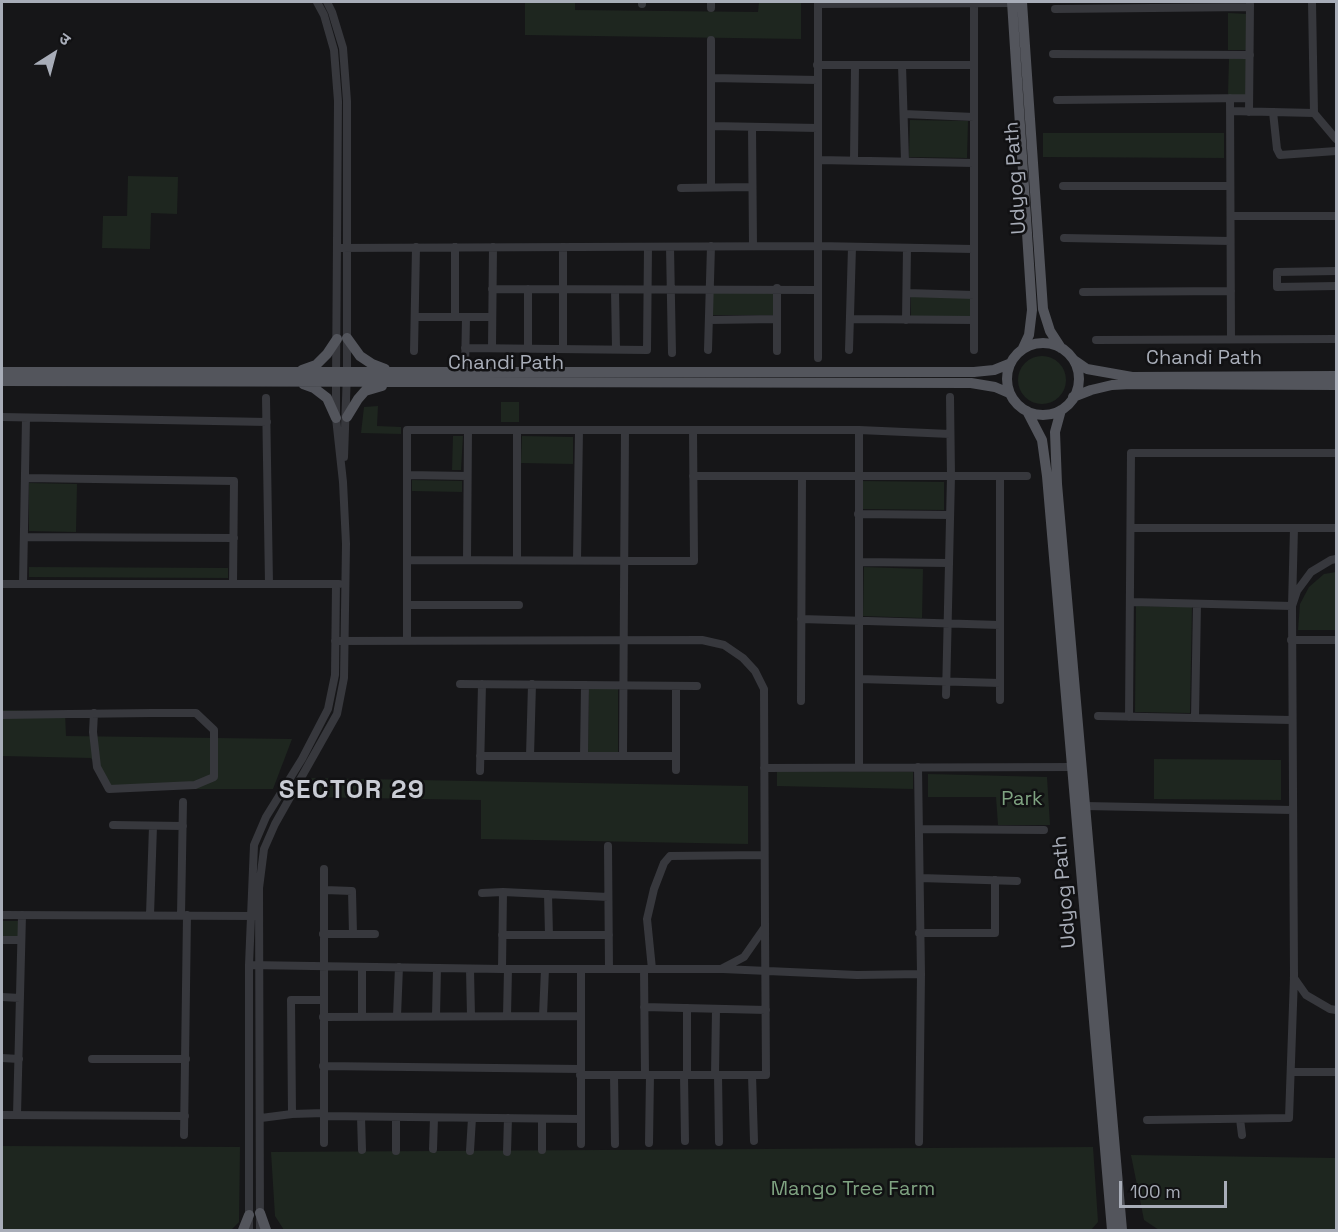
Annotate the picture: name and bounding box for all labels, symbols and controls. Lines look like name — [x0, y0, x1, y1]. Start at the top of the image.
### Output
north arrow — [24, 24, 84, 84]
text: उ — [55, 28, 75, 50]
street label: Udyog Path — [1000, 121, 1032, 235]
street label: Chandi Path — [1146, 347, 1262, 371]
street label: Chandi Path — [448, 352, 564, 376]
district label: SECTOR 29 — [279, 775, 425, 807]
park label: Park — [1001, 788, 1043, 812]
street label: Udyog Path — [1048, 835, 1082, 949]
scale bar — [1122, 1169, 1230, 1207]
park label: Mango Tree Farm — [771, 1178, 935, 1202]
text: 100 m — [1130, 1180, 1181, 1203]

